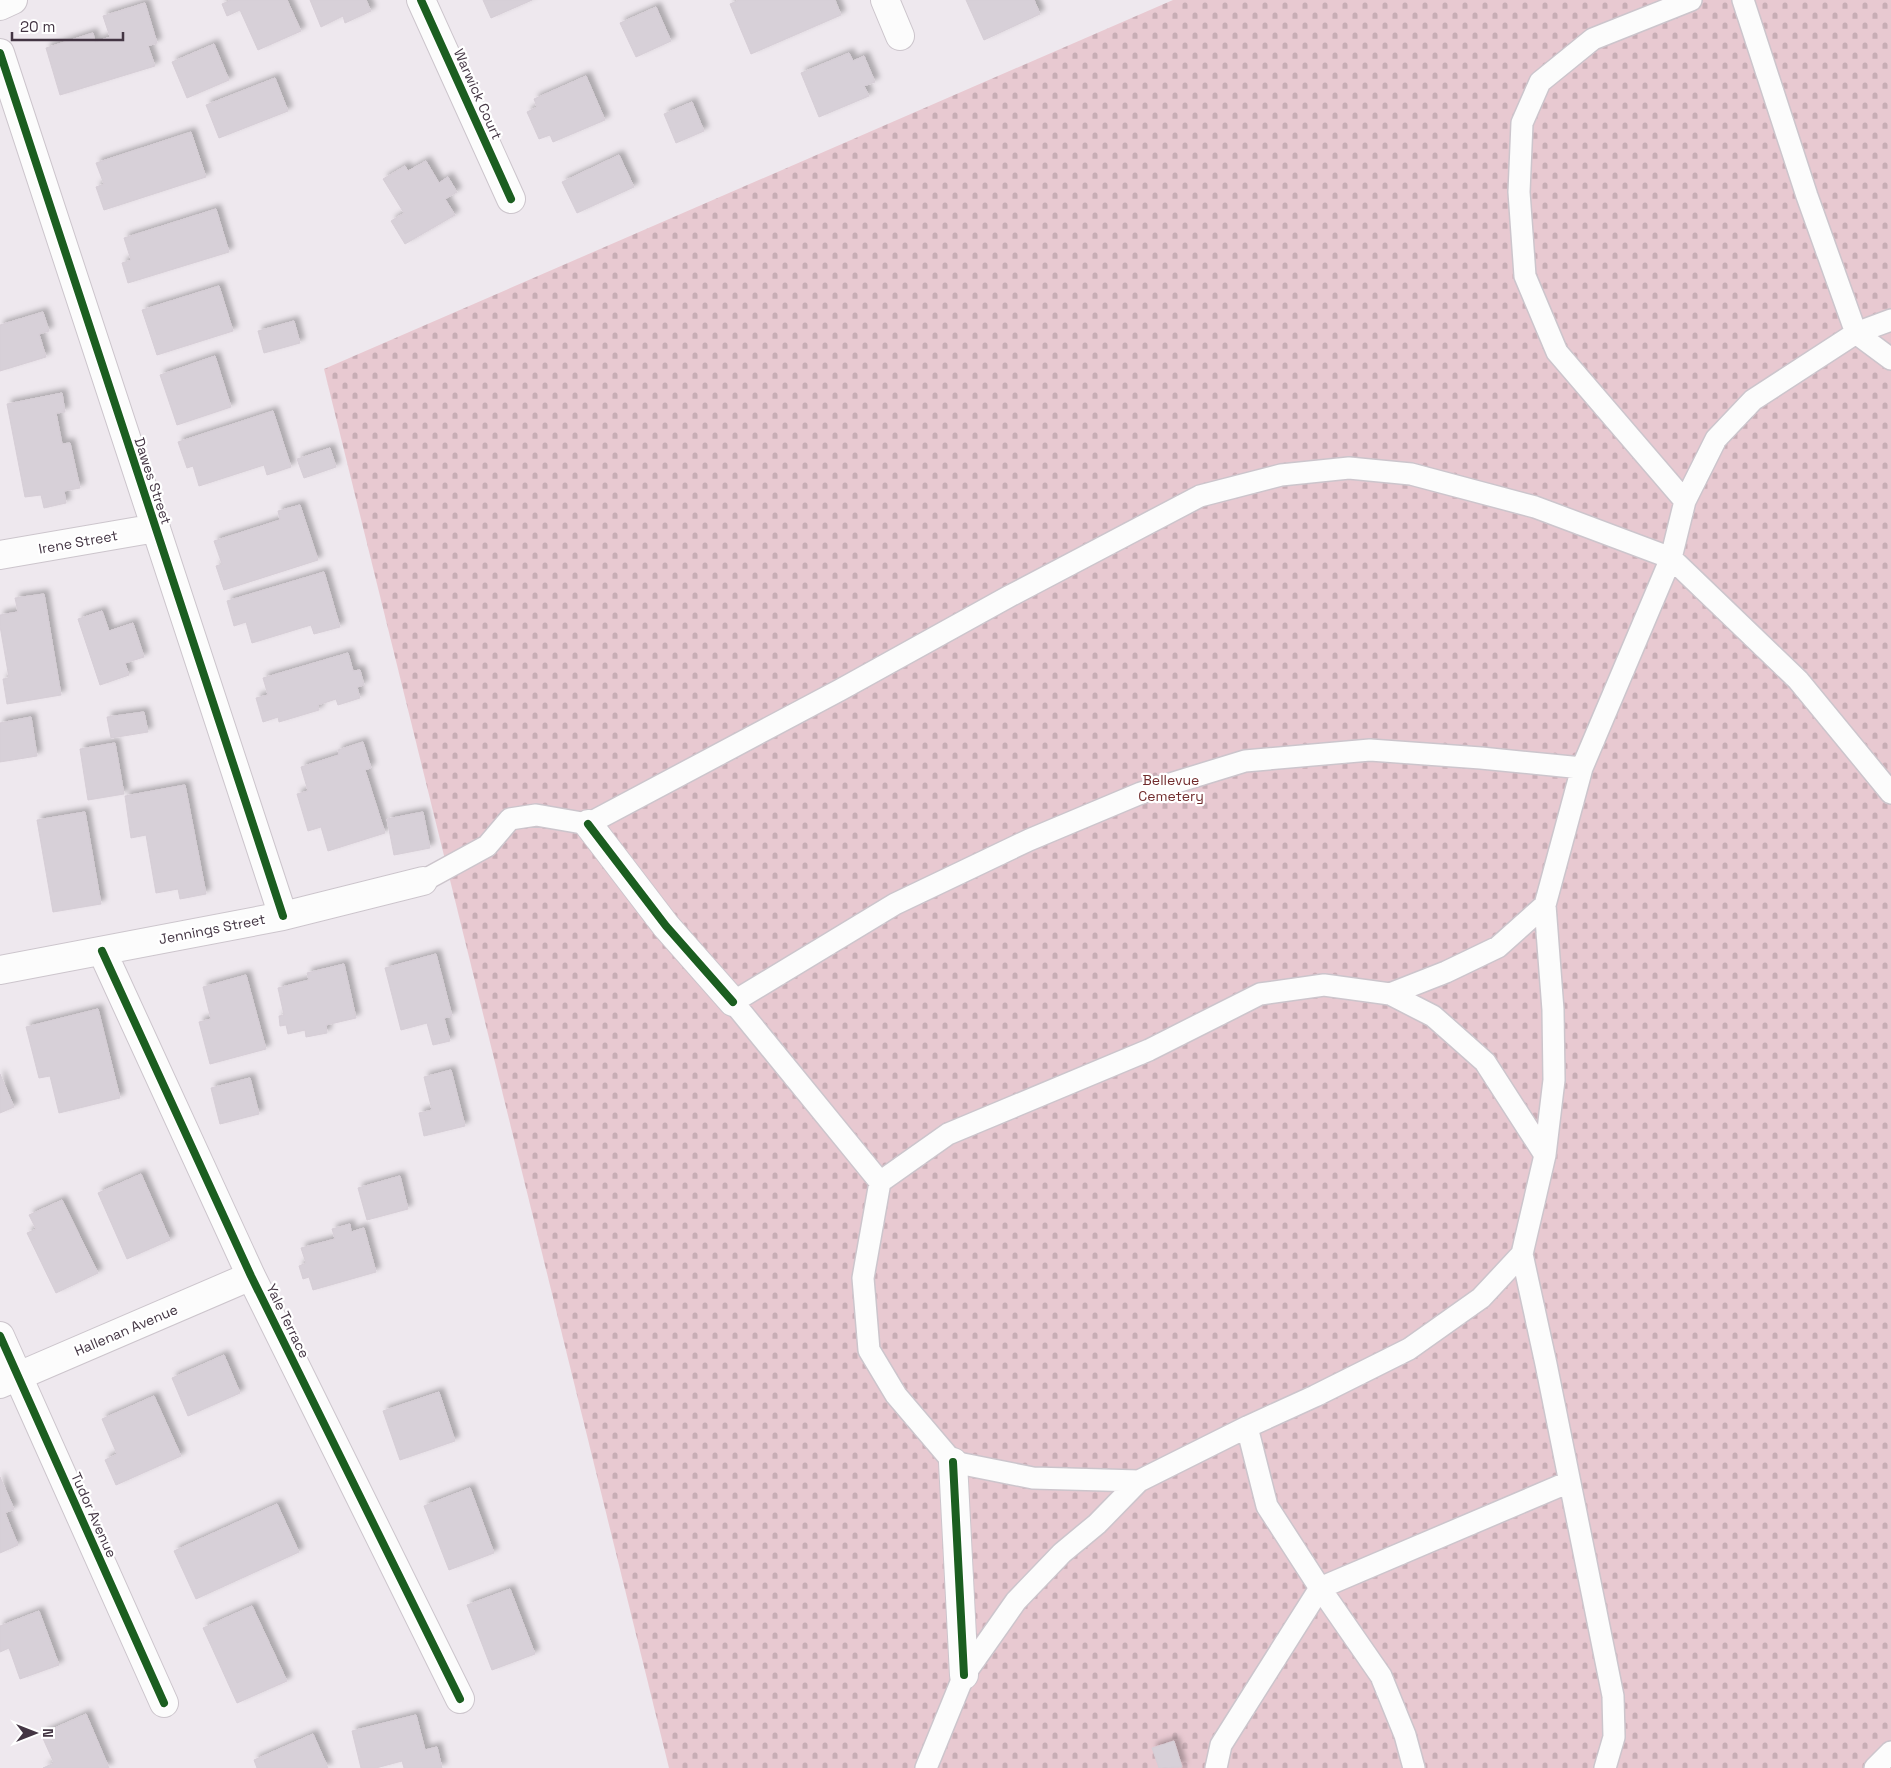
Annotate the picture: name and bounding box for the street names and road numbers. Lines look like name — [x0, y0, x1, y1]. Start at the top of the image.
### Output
street label: Warwick Court — [450, 46, 506, 142]
street label: Dawes Street — [130, 435, 176, 527]
street label: Irene Street — [37, 526, 119, 558]
street label: Jennings Street — [157, 910, 267, 948]
street label: Yale Terrace — [262, 1281, 314, 1361]
street label: Hallenan Avenue — [72, 1300, 180, 1360]
street label: Tudor Avenue — [67, 1470, 121, 1560]

